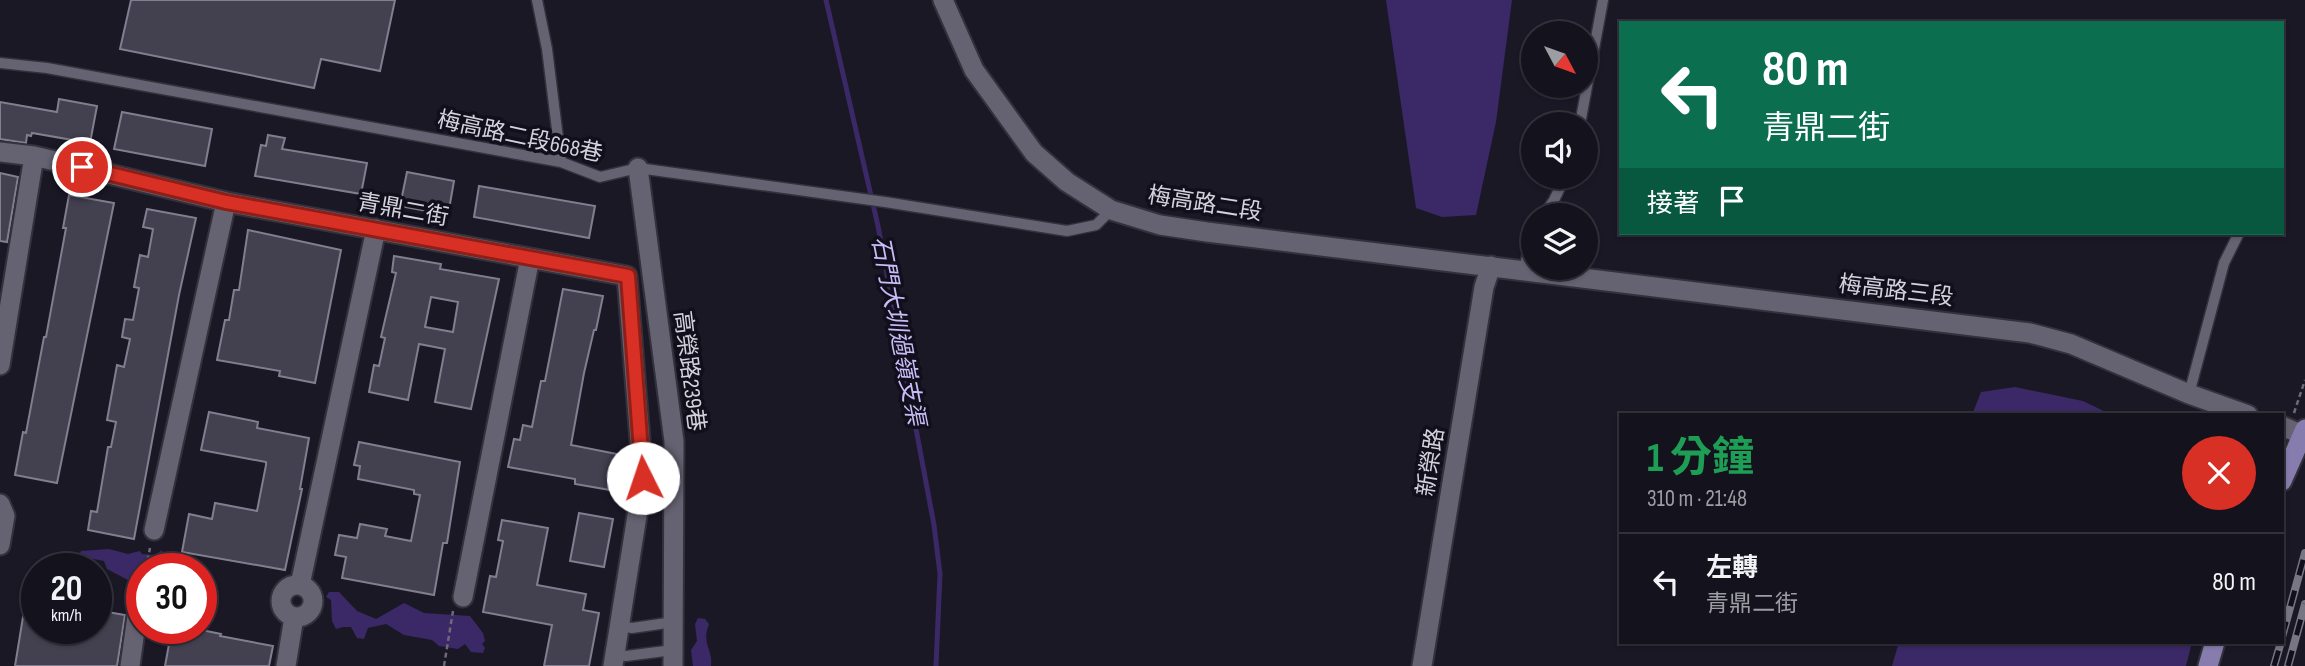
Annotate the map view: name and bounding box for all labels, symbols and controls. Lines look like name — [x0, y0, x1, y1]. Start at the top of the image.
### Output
north arrow — [1521, 21, 1598, 98]
map controls — [1521, 21, 1598, 280]
text: 80 m — [1762, 41, 1849, 100]
icon: left — [1647, 49, 1738, 140]
street label: 梅高路二段668巷 — [435, 106, 605, 168]
text: 青鼎二街 — [1762, 109, 1890, 148]
button: sound — [1521, 112, 1598, 189]
pin — [52, 137, 112, 197]
icon: arrive — [63, 148, 101, 186]
street label: 梅高路二段 — [1146, 181, 1264, 227]
icon: arrive — [1713, 182, 1751, 220]
street label: 青鼎二街 — [355, 188, 451, 232]
text: 接著 — [1647, 189, 1699, 220]
button: layers — [1521, 203, 1598, 280]
water label: 石門大圳過嶺支渠 — [865, 234, 931, 431]
street label: 梅高路三段 — [1837, 270, 1955, 312]
street label: 高榮路239巷 — [668, 309, 710, 433]
street label: 新榮路 — [1412, 426, 1450, 498]
text: 1 分鐘 — [1647, 433, 1754, 484]
button: close — [2182, 436, 2256, 510]
position arrow — [606, 441, 680, 515]
text: 310 m · 21:48 — [1647, 485, 1747, 513]
speed limit sign: 30 — [126, 553, 217, 644]
text: 左轉 — [1706, 553, 1758, 584]
icon: left — [1647, 563, 1685, 601]
text: 80 m — [2212, 567, 2256, 598]
text: 20 — [51, 568, 83, 611]
text: 青鼎二街 — [1706, 590, 1798, 618]
text: km/h — [51, 605, 82, 626]

